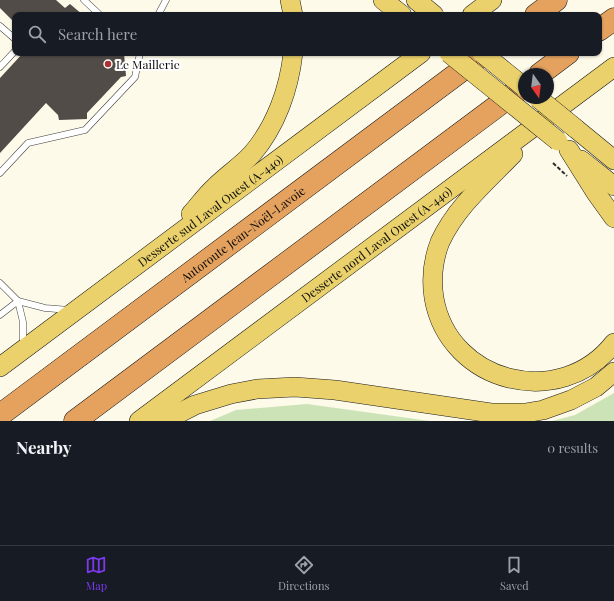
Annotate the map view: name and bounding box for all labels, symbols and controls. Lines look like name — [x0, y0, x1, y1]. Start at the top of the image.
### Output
search box — [12, 12, 602, 56]
icon: search — [26, 23, 48, 45]
text: Search here — [58, 24, 137, 44]
place label: Le Maillerie — [116, 56, 180, 72]
marker: Le Maillerie — [103, 59, 113, 69]
north arrow — [518, 68, 554, 104]
street label: Desserte sud Laval Ouest (A-440) — [134, 151, 286, 270]
street label: Autoroute Jean-Noël-Lavoie — [177, 182, 308, 286]
street label: Desserte nord Laval Ouest (A-440) — [298, 183, 455, 305]
text: Nearby — [16, 436, 71, 458]
text: 0 results — [547, 439, 598, 456]
tab: Map — [85, 554, 107, 593]
tab: Directions — [278, 554, 329, 593]
tab: Saved — [500, 554, 529, 593]

